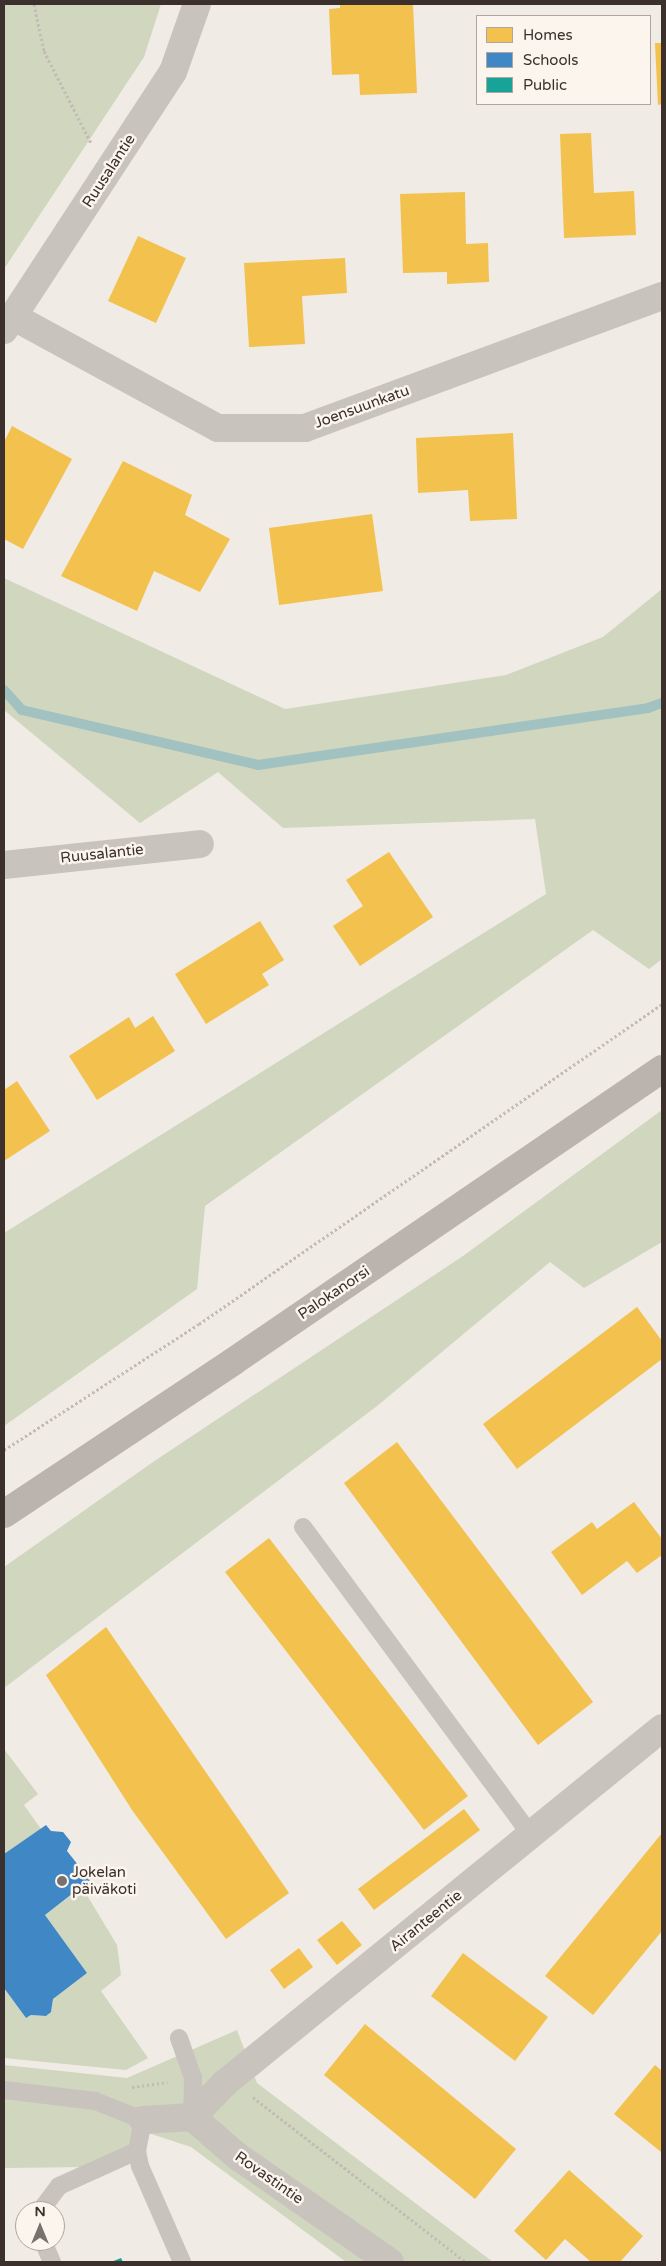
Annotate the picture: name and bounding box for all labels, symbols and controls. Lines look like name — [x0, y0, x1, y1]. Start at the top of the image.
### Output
legend — [476, 15, 651, 105]
text: Homes — [523, 26, 573, 44]
text: Schools — [523, 51, 579, 69]
text: Public — [523, 76, 567, 94]
street label: Ruusalantie — [79, 131, 139, 211]
street label: Joensuunkatu — [312, 382, 412, 432]
street label: Ruusalantie — [59, 841, 145, 867]
street label: Palokanorsi — [295, 1263, 373, 1323]
place label: Jokelan päiväkoti — [72, 1863, 136, 1898]
marker: Jokelan päiväkoti — [56, 1875, 68, 1887]
street label: Airanteentie — [386, 1886, 466, 1956]
street label: Rovastintie — [231, 2148, 307, 2208]
north arrow — [15, 2201, 65, 2251]
text: N — [34, 2203, 46, 2220]

